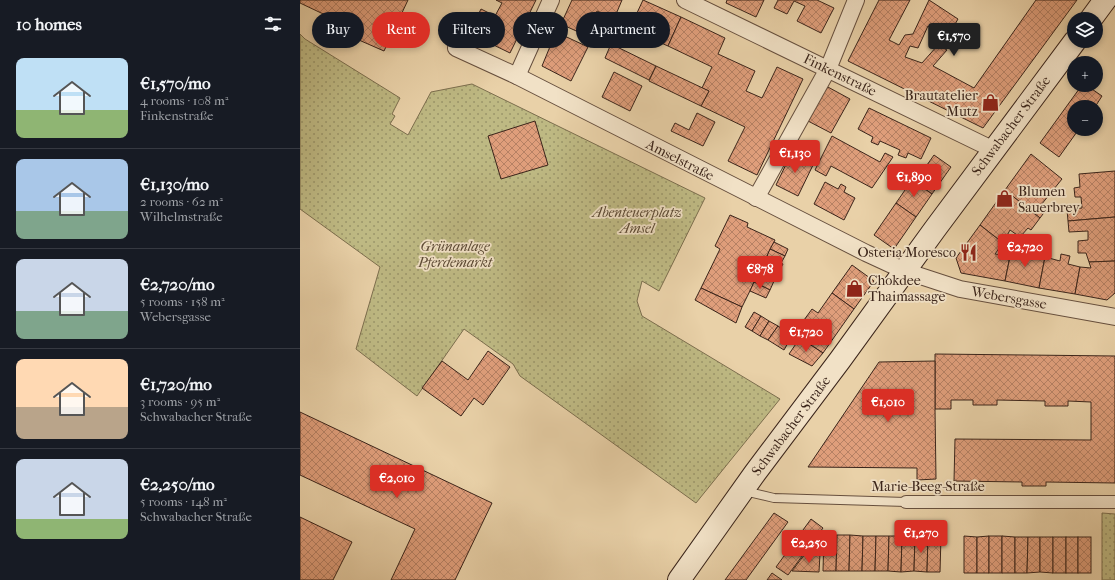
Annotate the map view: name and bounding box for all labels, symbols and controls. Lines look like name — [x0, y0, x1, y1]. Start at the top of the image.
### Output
chip: Buy — [312, 12, 364, 48]
chip: Rent — [372, 12, 430, 48]
chip: Filters — [438, 12, 505, 48]
chip: New — [513, 12, 568, 48]
chip: Apartment — [576, 12, 670, 48]
map controls — [1067, 12, 1103, 136]
button: layers — [1067, 12, 1103, 48]
icon: filters — [262, 13, 284, 35]
text: 10 homes — [16, 14, 82, 34]
pin: €1,570 — [921, 23, 987, 57]
text: €1,570 — [937, 28, 971, 43]
street label: Finkenstraße — [801, 50, 879, 100]
button: + — [1067, 56, 1103, 92]
text: €1,570/mo — [140, 73, 211, 93]
street label: Schwabacher Straße — [968, 73, 1054, 179]
icon: home — [48, 74, 96, 122]
place label: Brautatelier Mutz — [905, 87, 978, 120]
text: 4 rooms · 108 m² — [140, 93, 228, 108]
shop icon: Brautatelier Mutz — [981, 93, 1001, 113]
button: − — [1067, 100, 1103, 136]
text: Finkenstraße — [140, 108, 213, 123]
street label: Amselstraße — [642, 135, 717, 184]
pin: €1,130 — [762, 140, 828, 174]
text: €1,130 — [779, 145, 811, 160]
pin: €1,890 — [881, 164, 947, 198]
text: €1,890 — [896, 169, 932, 184]
text: €1,130/mo — [140, 174, 209, 194]
icon: home — [48, 175, 96, 223]
place label: Blumen Sauerbrey — [1018, 183, 1080, 216]
shop icon: Blumen Sauerbrey — [995, 189, 1015, 209]
text: 2 rooms · 62 m² — [140, 194, 223, 209]
park label: Abenteuerplatz Amsel — [590, 204, 682, 237]
text: Wilhelmstraße — [140, 209, 223, 224]
pin: €2,720 — [992, 234, 1058, 268]
park label: Grünanlage Pferdemarkt — [417, 238, 493, 271]
text: €2,720 — [1007, 239, 1043, 254]
restaurant icon: Osteria Moresco — [959, 242, 979, 262]
place label: Osteria Moresco — [857, 244, 956, 261]
pin: €878 — [736, 256, 784, 290]
text: €878 — [746, 261, 774, 276]
place label: Chokdee Thaimassage — [868, 272, 946, 305]
text: €2,720/mo — [140, 274, 215, 294]
icon: home — [48, 275, 96, 323]
shop icon: Chokdee Thaimassage — [845, 278, 865, 298]
street label: Webersgasse — [969, 283, 1048, 313]
text: 5 rooms · 158 m² — [140, 294, 225, 309]
text: Webersgasse — [140, 309, 211, 324]
pin: €1,720 — [773, 319, 839, 353]
text: €1,720 — [789, 324, 823, 339]
street label: Schwabacher Straße — [748, 373, 834, 479]
text: €1,720/mo — [140, 374, 212, 394]
icon: home — [48, 375, 96, 423]
pin: €1,010 — [855, 389, 921, 423]
text: 3 rooms · 95 m² — [140, 394, 220, 409]
text: €1,010 — [871, 394, 905, 409]
text: Schwabacher Straße — [140, 409, 252, 424]
pin: €2,010 — [364, 465, 430, 499]
text: €2,010 — [379, 470, 415, 485]
text: €2,250/mo — [140, 474, 215, 494]
icon: home — [48, 475, 96, 523]
street label: Marie-Beeg-Straße — [871, 478, 985, 495]
text: 5 rooms · 148 m² — [140, 494, 227, 509]
text: Schwabacher Straße — [140, 509, 252, 524]
pin: €1,270 — [888, 520, 954, 554]
text: €1,270 — [903, 525, 939, 540]
pin: €2,250 — [776, 530, 842, 564]
text: €2,250 — [791, 535, 827, 550]

